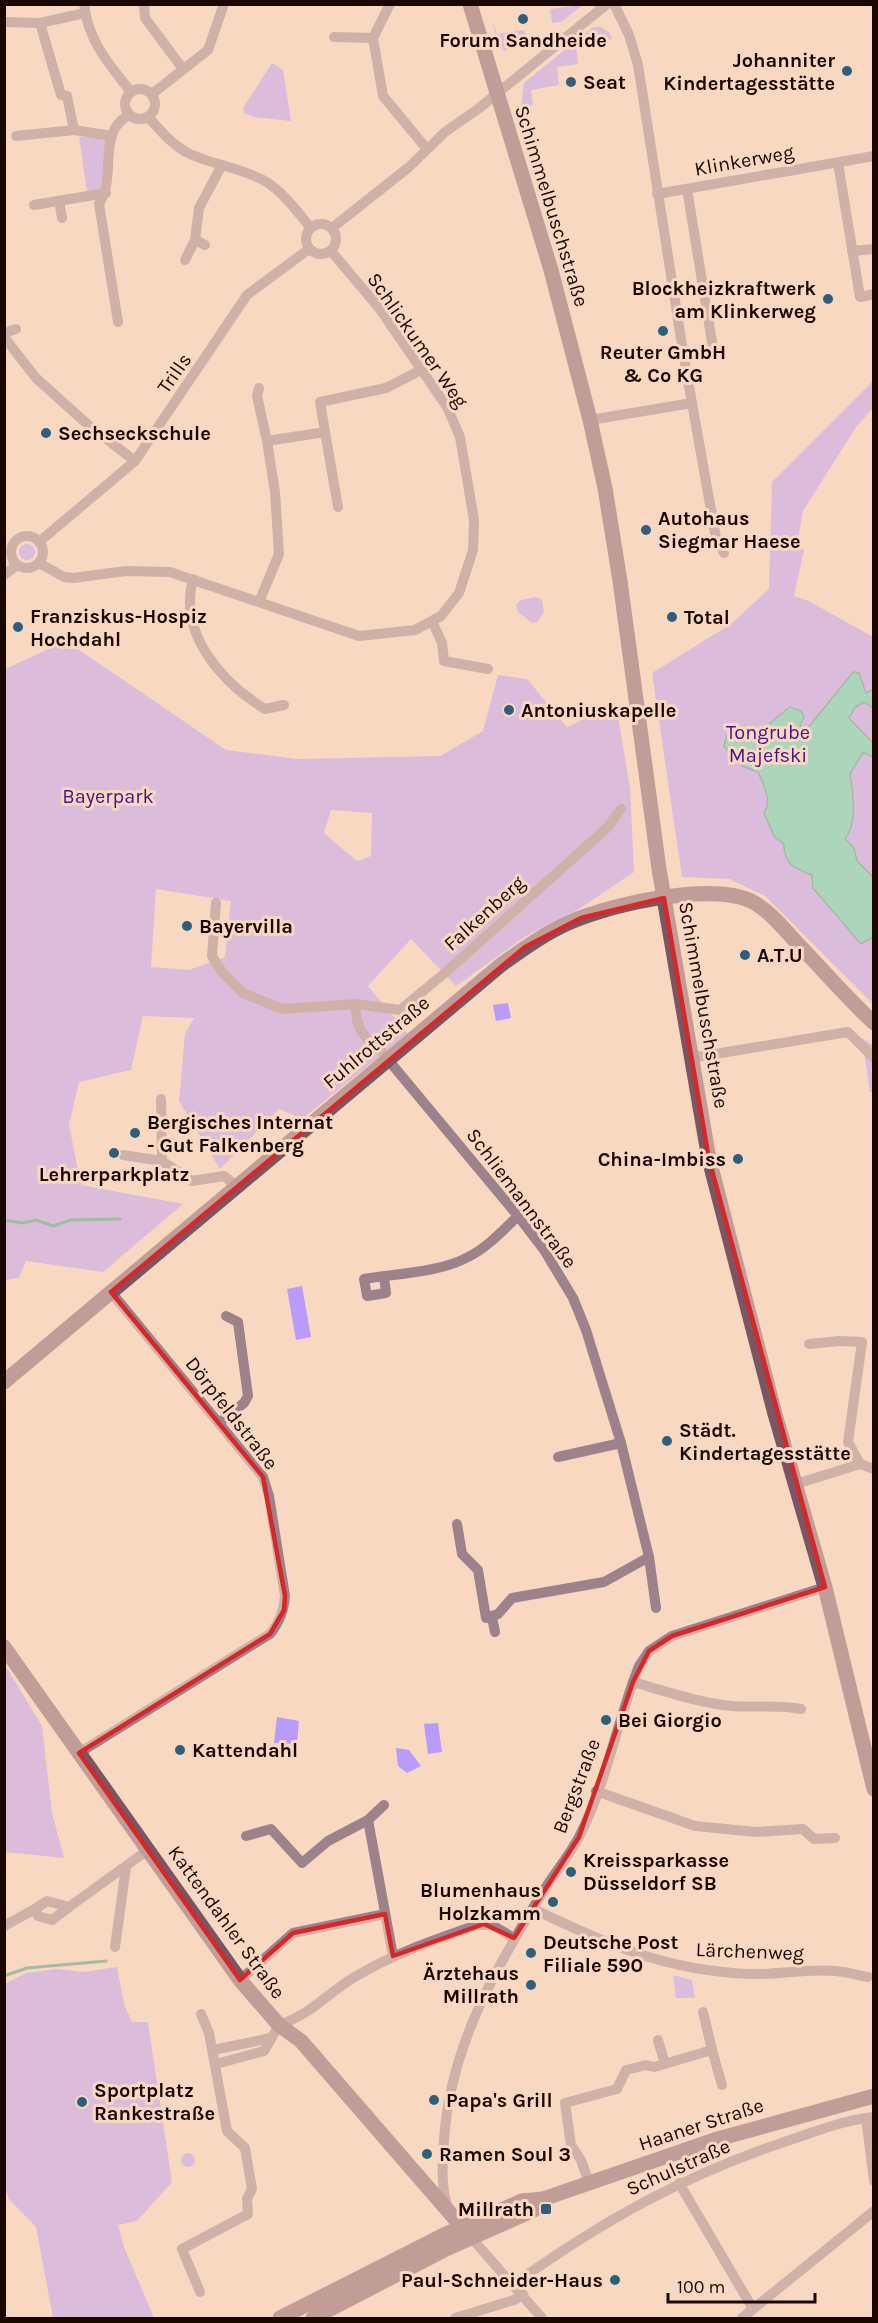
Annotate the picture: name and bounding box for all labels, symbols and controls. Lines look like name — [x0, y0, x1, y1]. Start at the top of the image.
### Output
marker: Forum Sandheide — [516, 12, 530, 26]
place label: Forum Sandheide — [439, 29, 607, 52]
place label: Johanniter Kindertagesstätte — [663, 49, 835, 95]
marker: Johanniter Kindertagesstätte — [840, 64, 854, 78]
place label: Seat — [583, 71, 626, 94]
marker: Seat — [564, 75, 578, 89]
street label: Schimmelbuschstraße — [510, 103, 593, 310]
street label: Klinkerweg — [693, 140, 796, 181]
street label: Schlickumer Weg — [362, 268, 473, 412]
place label: Blockheizkraftwerk am Klinkerweg — [632, 277, 816, 323]
marker: Blockheizkraftwerk am Klinkerweg — [821, 292, 835, 306]
marker: Reuter GmbH & Co KG — [656, 324, 670, 338]
place label: Reuter GmbH & Co KG — [600, 341, 726, 387]
street label: Trills — [153, 349, 196, 398]
place label: Sechseckschule — [58, 422, 211, 445]
marker: Sechseckschule — [39, 426, 53, 440]
place label: Autohaus Siegmar Haese — [658, 507, 801, 553]
marker: Autohaus Siegmar Haese — [639, 523, 653, 537]
place label: Franziskus-Hospiz Hochdahl — [30, 605, 207, 651]
place label: Total — [684, 606, 730, 629]
marker: Total — [665, 610, 679, 624]
marker: Franziskus-Hospiz Hochdahl — [11, 620, 25, 634]
place label: Antoniuskapelle — [521, 699, 676, 722]
marker: Antoniuskapelle — [502, 703, 516, 717]
park label: Tongrube Majefski — [726, 721, 810, 767]
park label: Bayerpark — [62, 785, 154, 808]
street label: Falkenberg — [439, 871, 529, 956]
street label: Schimmelbuschstraße — [674, 900, 733, 1110]
place label: Bayervilla — [199, 915, 293, 938]
marker: Bayervilla — [180, 919, 194, 933]
place label: A.T.U — [757, 944, 803, 967]
marker: A.T.U — [738, 948, 752, 962]
street label: Fuhlrottstraße — [318, 991, 434, 1094]
place label: Bergisches Internat - Gut Falkenberg — [147, 1111, 333, 1157]
street label: Schliemannstraße — [462, 1124, 582, 1273]
marker: Bergisches Internat - Gut Falkenberg — [128, 1126, 142, 1140]
marker: Lehrerparkplatz — [107, 1146, 121, 1160]
place label: China-Imbiss — [598, 1148, 726, 1171]
marker: China-Imbiss — [731, 1152, 745, 1166]
place label: Lehrerparkplatz — [39, 1163, 189, 1186]
street label: Dörpfeldstraße — [181, 1352, 283, 1474]
place label: Städt. Kindertagesstätte — [679, 1419, 851, 1465]
marker: Städt. Kindertagesstätte — [660, 1434, 674, 1448]
place label: Bei Giorgio — [618, 1709, 722, 1732]
marker: Bei Giorgio — [599, 1713, 613, 1727]
street label: Bergstraße — [548, 1736, 605, 1837]
place label: Kattendahl — [192, 1739, 298, 1762]
marker: Kattendahl — [173, 1743, 187, 1757]
street label: Kattendahler Straße — [163, 1841, 290, 2003]
place label: Kreissparkasse Düsseldorf SB — [583, 1849, 729, 1895]
marker: Kreissparkasse Düsseldorf SB — [564, 1865, 578, 1879]
place label: Blumenhaus Holzkamm — [420, 1879, 541, 1925]
marker: Blumenhaus Holzkamm — [546, 1895, 560, 1909]
place label: Deutsche Post Filiale 590 — [543, 1931, 678, 1977]
street label: Lärchenweg — [695, 1938, 805, 1965]
marker: Deutsche Post Filiale 590 — [524, 1946, 538, 1960]
place label: Ärztehaus Millrath — [423, 1962, 519, 2008]
marker: Ärztehaus Millrath — [524, 1978, 538, 1992]
place label: Sportplatz Rankestraße — [94, 2079, 215, 2125]
place label: Papa's Grill — [446, 2089, 553, 2112]
marker: Papa's Grill — [427, 2093, 441, 2107]
street label: Haaner Straße — [636, 2093, 767, 2156]
marker: Sportplatz Rankestraße — [75, 2095, 89, 2109]
street label: Schulstraße — [623, 2134, 734, 2201]
place label: Ramen Soul 3 — [439, 2143, 571, 2166]
marker: Ramen Soul 3 — [420, 2147, 434, 2161]
place label: Millrath — [458, 2198, 534, 2221]
marker: Millrath — [539, 2202, 553, 2216]
scale bar — [668, 2266, 815, 2304]
place label: Paul-Schneider-Haus — [401, 2269, 603, 2292]
marker: Paul-Schneider-Haus — [608, 2273, 622, 2287]
text: 100 m — [677, 2276, 725, 2298]

